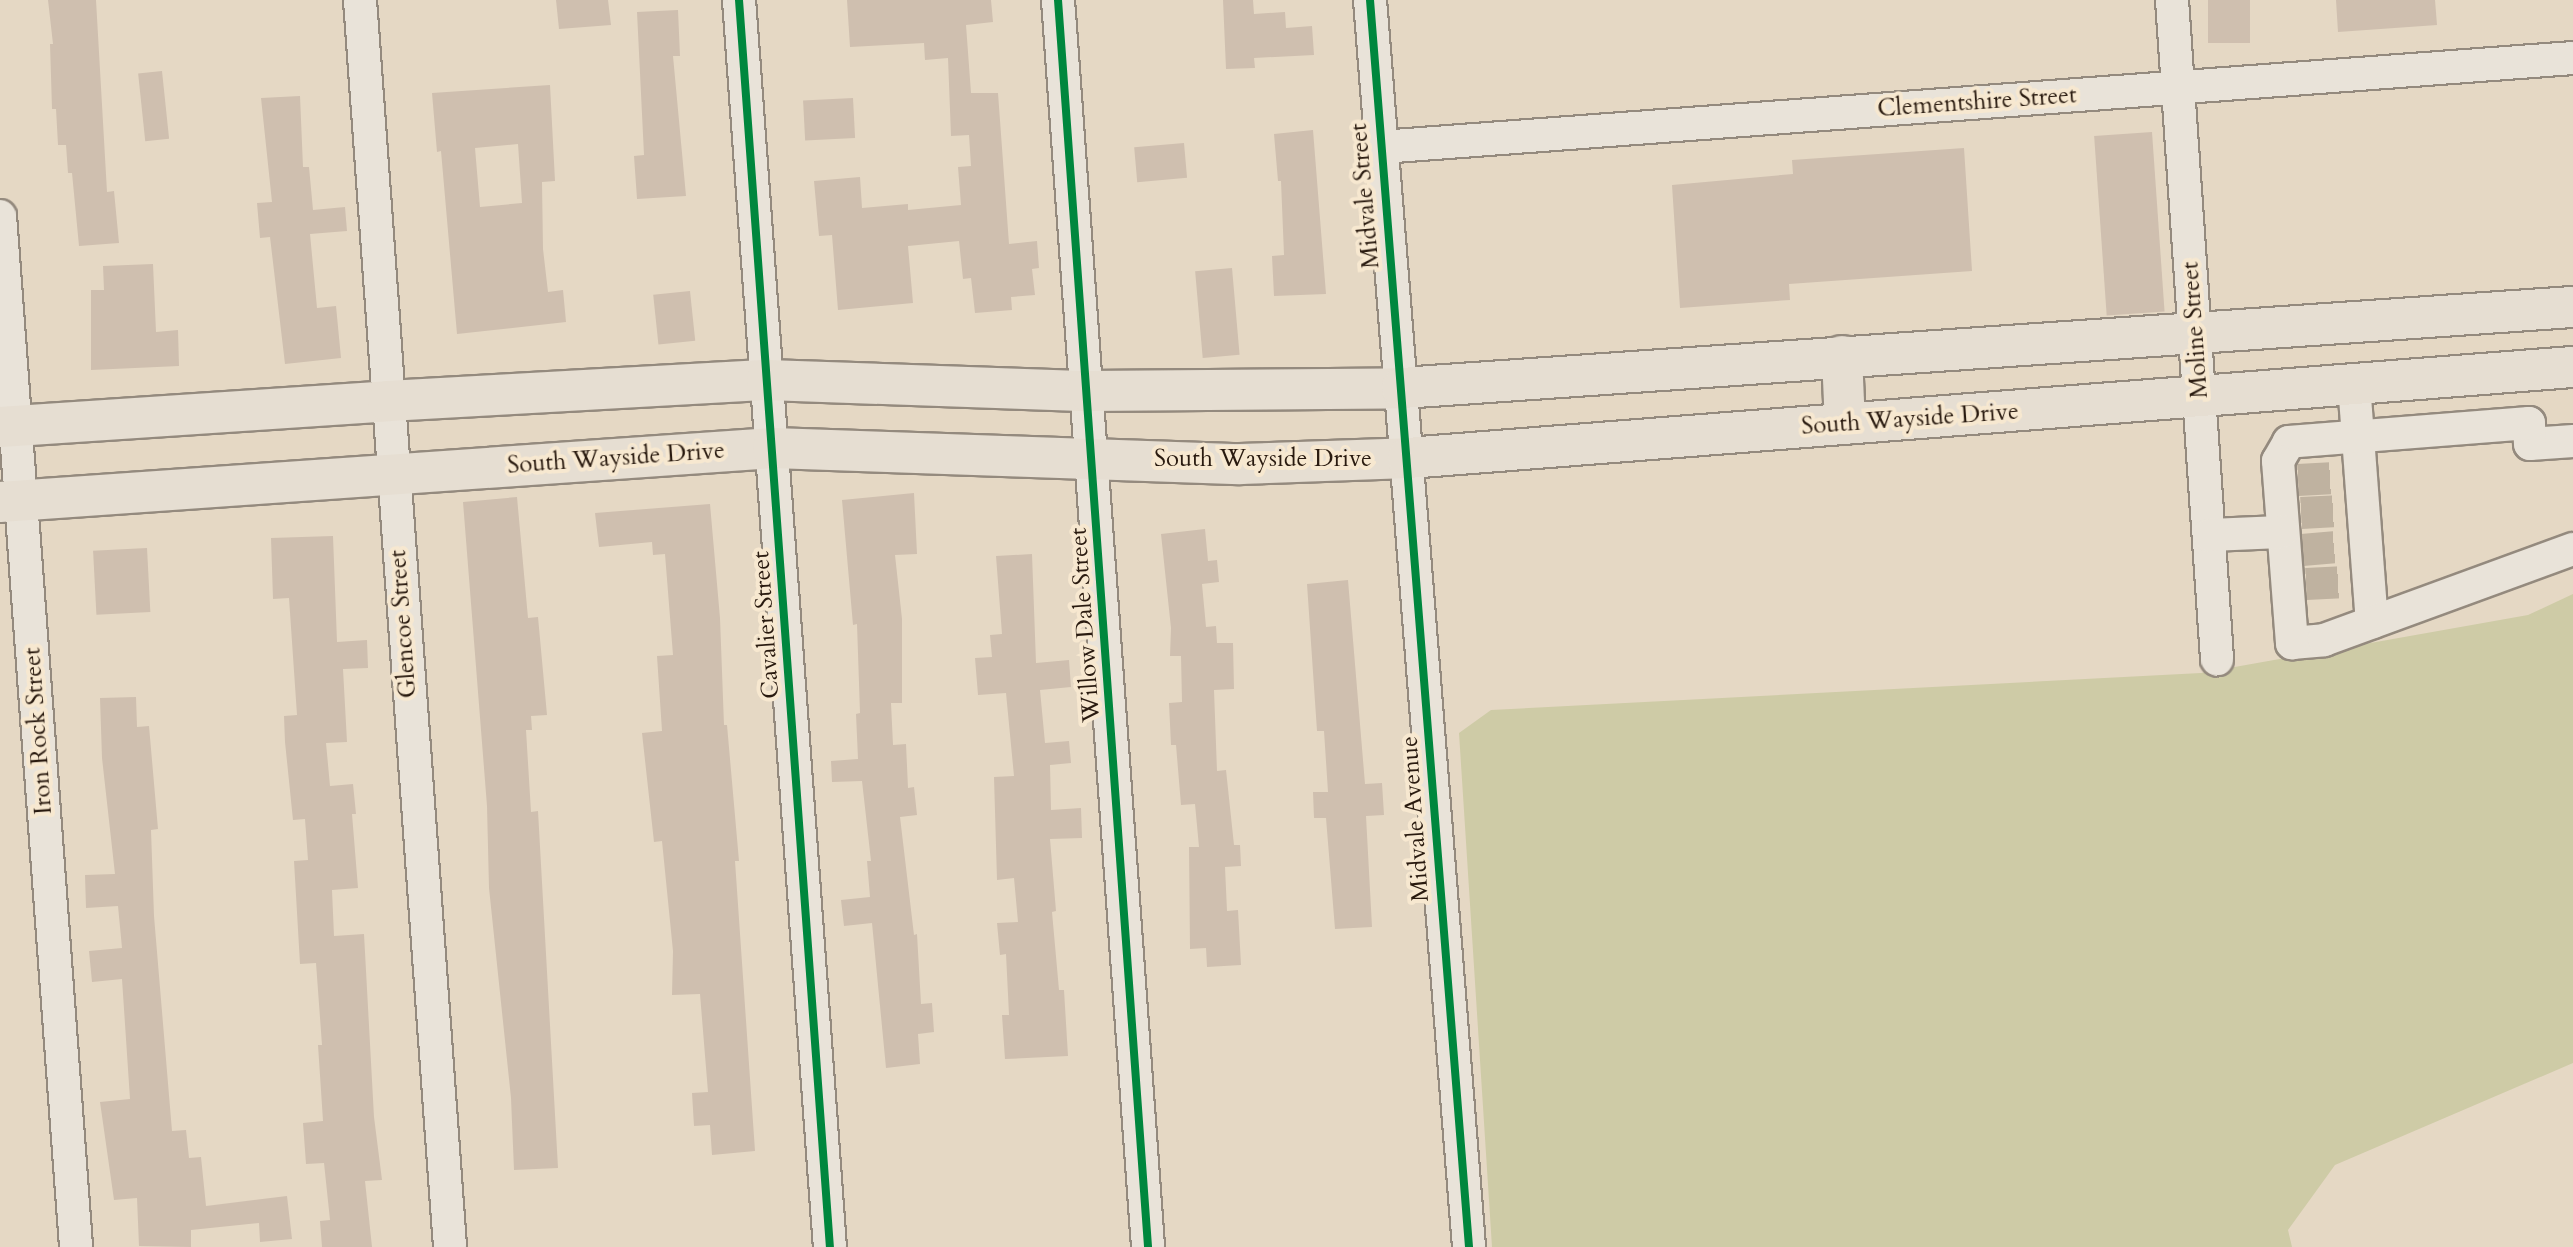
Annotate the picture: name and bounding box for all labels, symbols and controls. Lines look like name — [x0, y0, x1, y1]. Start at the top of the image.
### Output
street label: Clementshire Street — [1876, 81, 2078, 123]
street label: Midvale Street — [1344, 122, 1386, 270]
street label: Moline Street — [2176, 261, 2214, 399]
street label: South Wayside Drive — [1800, 397, 2020, 441]
street label: South Wayside Drive — [506, 436, 726, 480]
street label: South Wayside Drive — [1154, 445, 1372, 473]
street label: Willow Dale Street — [1064, 527, 1106, 723]
street label: Glencoe Street — [383, 549, 423, 699]
street label: Cavalier Street — [746, 550, 786, 700]
street label: Iron Rock Street — [18, 646, 58, 816]
street label: Midvale Avenue — [1395, 735, 1435, 903]

